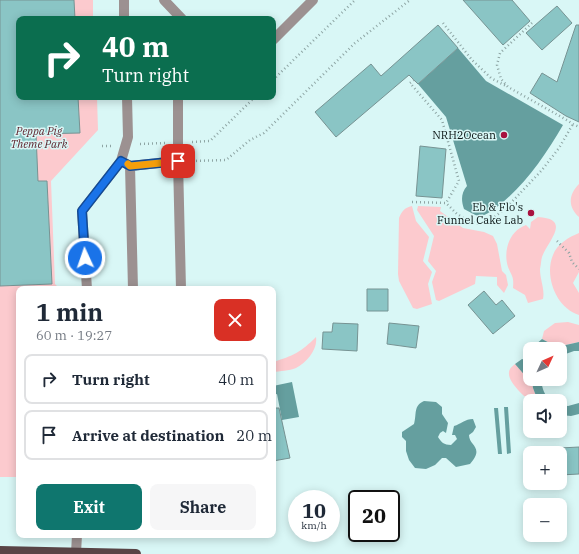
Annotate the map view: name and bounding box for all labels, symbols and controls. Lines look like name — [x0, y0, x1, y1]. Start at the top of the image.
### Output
text: 40 m — [102, 28, 169, 65]
icon: right — [36, 32, 88, 84]
text: Turn right — [102, 64, 189, 87]
park label: Peppa Pig Theme Park — [10, 124, 68, 151]
place label: NRH2Ocean — [432, 128, 496, 142]
marker: NRH2Ocean — [499, 130, 509, 140]
pin — [161, 144, 195, 178]
icon: arrive — [167, 150, 189, 172]
place label: Eb & Flo's Funnel Cake Lab — [437, 200, 523, 227]
marker: Eb & Flo's Funnel Cake Lab — [526, 208, 536, 218]
position arrow — [64, 237, 106, 279]
text: 1 min — [36, 296, 103, 328]
button: close — [214, 299, 256, 341]
text: 60 m · 19:27 — [36, 327, 112, 344]
north arrow — [523, 342, 567, 386]
map controls — [523, 342, 567, 542]
icon: right — [38, 368, 60, 390]
text: Turn right — [72, 370, 150, 389]
text: 40 m — [218, 370, 254, 389]
button: sound — [523, 394, 567, 438]
icon: arrive — [38, 424, 60, 446]
text: Arrive at destination — [72, 426, 224, 445]
text: 20 m — [236, 426, 272, 445]
button: + — [523, 446, 567, 490]
button: Exit — [36, 484, 142, 530]
button: Share — [150, 484, 256, 530]
speed limit sign: 20 — [348, 490, 400, 542]
text: 10 — [302, 497, 326, 524]
button: − — [523, 498, 567, 542]
text: km/h — [301, 519, 327, 532]

